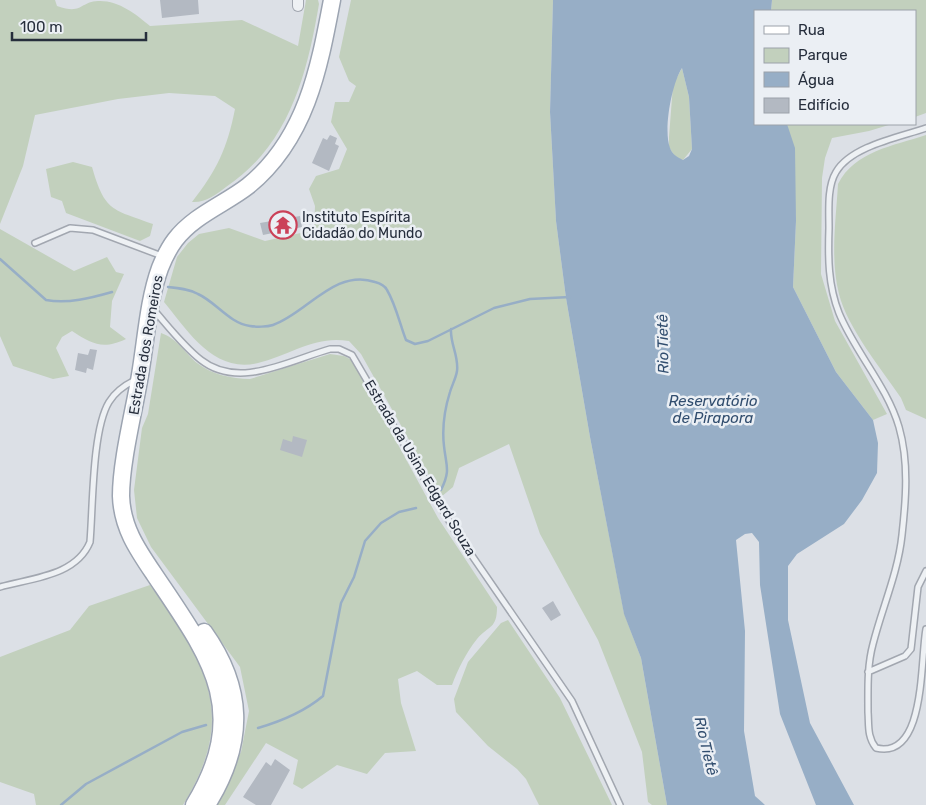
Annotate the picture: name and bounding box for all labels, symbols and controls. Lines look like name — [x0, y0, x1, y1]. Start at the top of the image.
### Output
scale bar — [12, 10, 146, 42]
legend — [754, 10, 916, 125]
text: 100 m — [20, 18, 62, 36]
text: Rua — [798, 21, 825, 39]
text: Parque — [798, 46, 848, 64]
text: Água — [798, 71, 834, 89]
text: Edifício — [798, 96, 850, 114]
place label: Instituto Espírita Cidadão do Mundo — [302, 209, 422, 242]
temple icon: Instituto Espírita Cidadão do Mundo — [268, 210, 298, 240]
street label: Estrada dos Romeiros — [125, 274, 167, 416]
water label: Rio Tietê — [653, 313, 673, 374]
street label: Estrada da Usina Edgard Souza — [361, 377, 479, 559]
water label: Reservatório de Pirapora — [668, 392, 758, 427]
water label: Rio Tietê — [691, 715, 722, 778]

